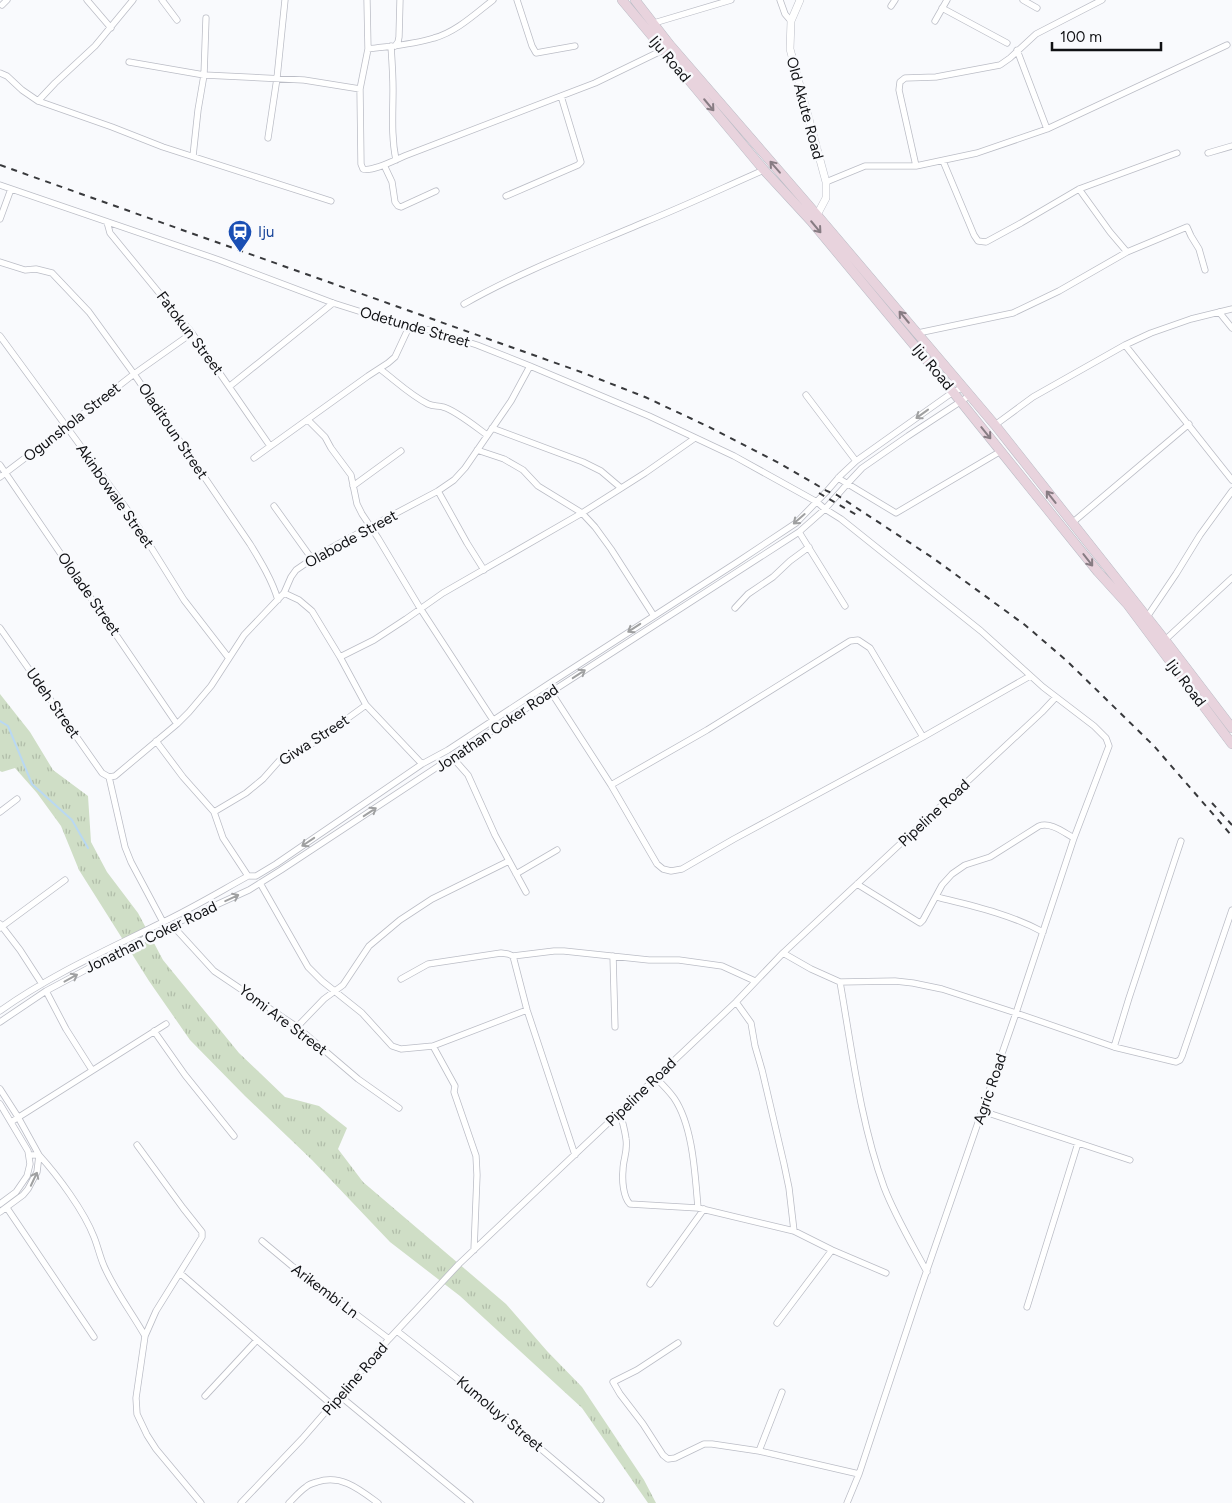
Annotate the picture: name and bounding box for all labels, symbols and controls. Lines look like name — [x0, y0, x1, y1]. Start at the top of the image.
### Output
scale bar — [1052, 20, 1161, 52]
text: 100 m — [1060, 28, 1102, 46]
street label: Iju Road — [646, 32, 694, 86]
street label: Old Akute Road — [783, 55, 827, 161]
one-way arrow — [703, 98, 714, 111]
one-way arrow — [770, 161, 781, 174]
station icon: Iju — [227, 219, 253, 253]
one-way arrow — [810, 220, 821, 233]
place label: Iju — [258, 223, 274, 241]
street label: Fatokun Street — [153, 288, 227, 379]
street label: Odetunde Street — [358, 303, 472, 351]
one-way arrow — [898, 310, 910, 323]
street label: Iju Road — [909, 340, 957, 394]
street label: Ogunshola Street — [20, 378, 124, 465]
street label: Oladitoun Street — [134, 380, 212, 483]
one-way arrow — [915, 409, 929, 419]
one-way arrow — [981, 426, 992, 439]
street label: Akinbowale Street — [72, 440, 158, 552]
one-way arrow — [1046, 490, 1057, 503]
street label: Olabode Street — [302, 506, 401, 572]
one-way arrow — [792, 513, 805, 525]
street label: Ololade Street — [54, 549, 124, 639]
one-way arrow — [1083, 553, 1094, 566]
one-way arrow — [628, 624, 642, 634]
street label: Iju Road — [1162, 656, 1210, 710]
street label: Udeh Street — [22, 664, 84, 742]
one-way arrow — [571, 669, 585, 679]
street label: Jonathan Coker Road — [432, 680, 562, 776]
street label: Giwa Street — [276, 711, 353, 769]
street label: Pipeline Road — [895, 775, 973, 851]
one-way arrow — [363, 807, 377, 817]
one-way arrow — [302, 837, 316, 847]
one-way arrow — [224, 892, 239, 902]
street label: Jonathan Coker Road — [82, 897, 220, 977]
one-way arrow — [63, 973, 78, 982]
street label: Yomi Are Street — [235, 981, 331, 1059]
street label: Agric Road — [969, 1051, 1011, 1127]
street label: Pipeline Road — [602, 1054, 680, 1130]
one-way arrow — [29, 1171, 39, 1186]
street label: Arikembi Ln — [288, 1260, 362, 1322]
street label: Pipeline Road — [318, 1339, 392, 1419]
street label: Kumoluyi Street — [453, 1372, 547, 1456]

